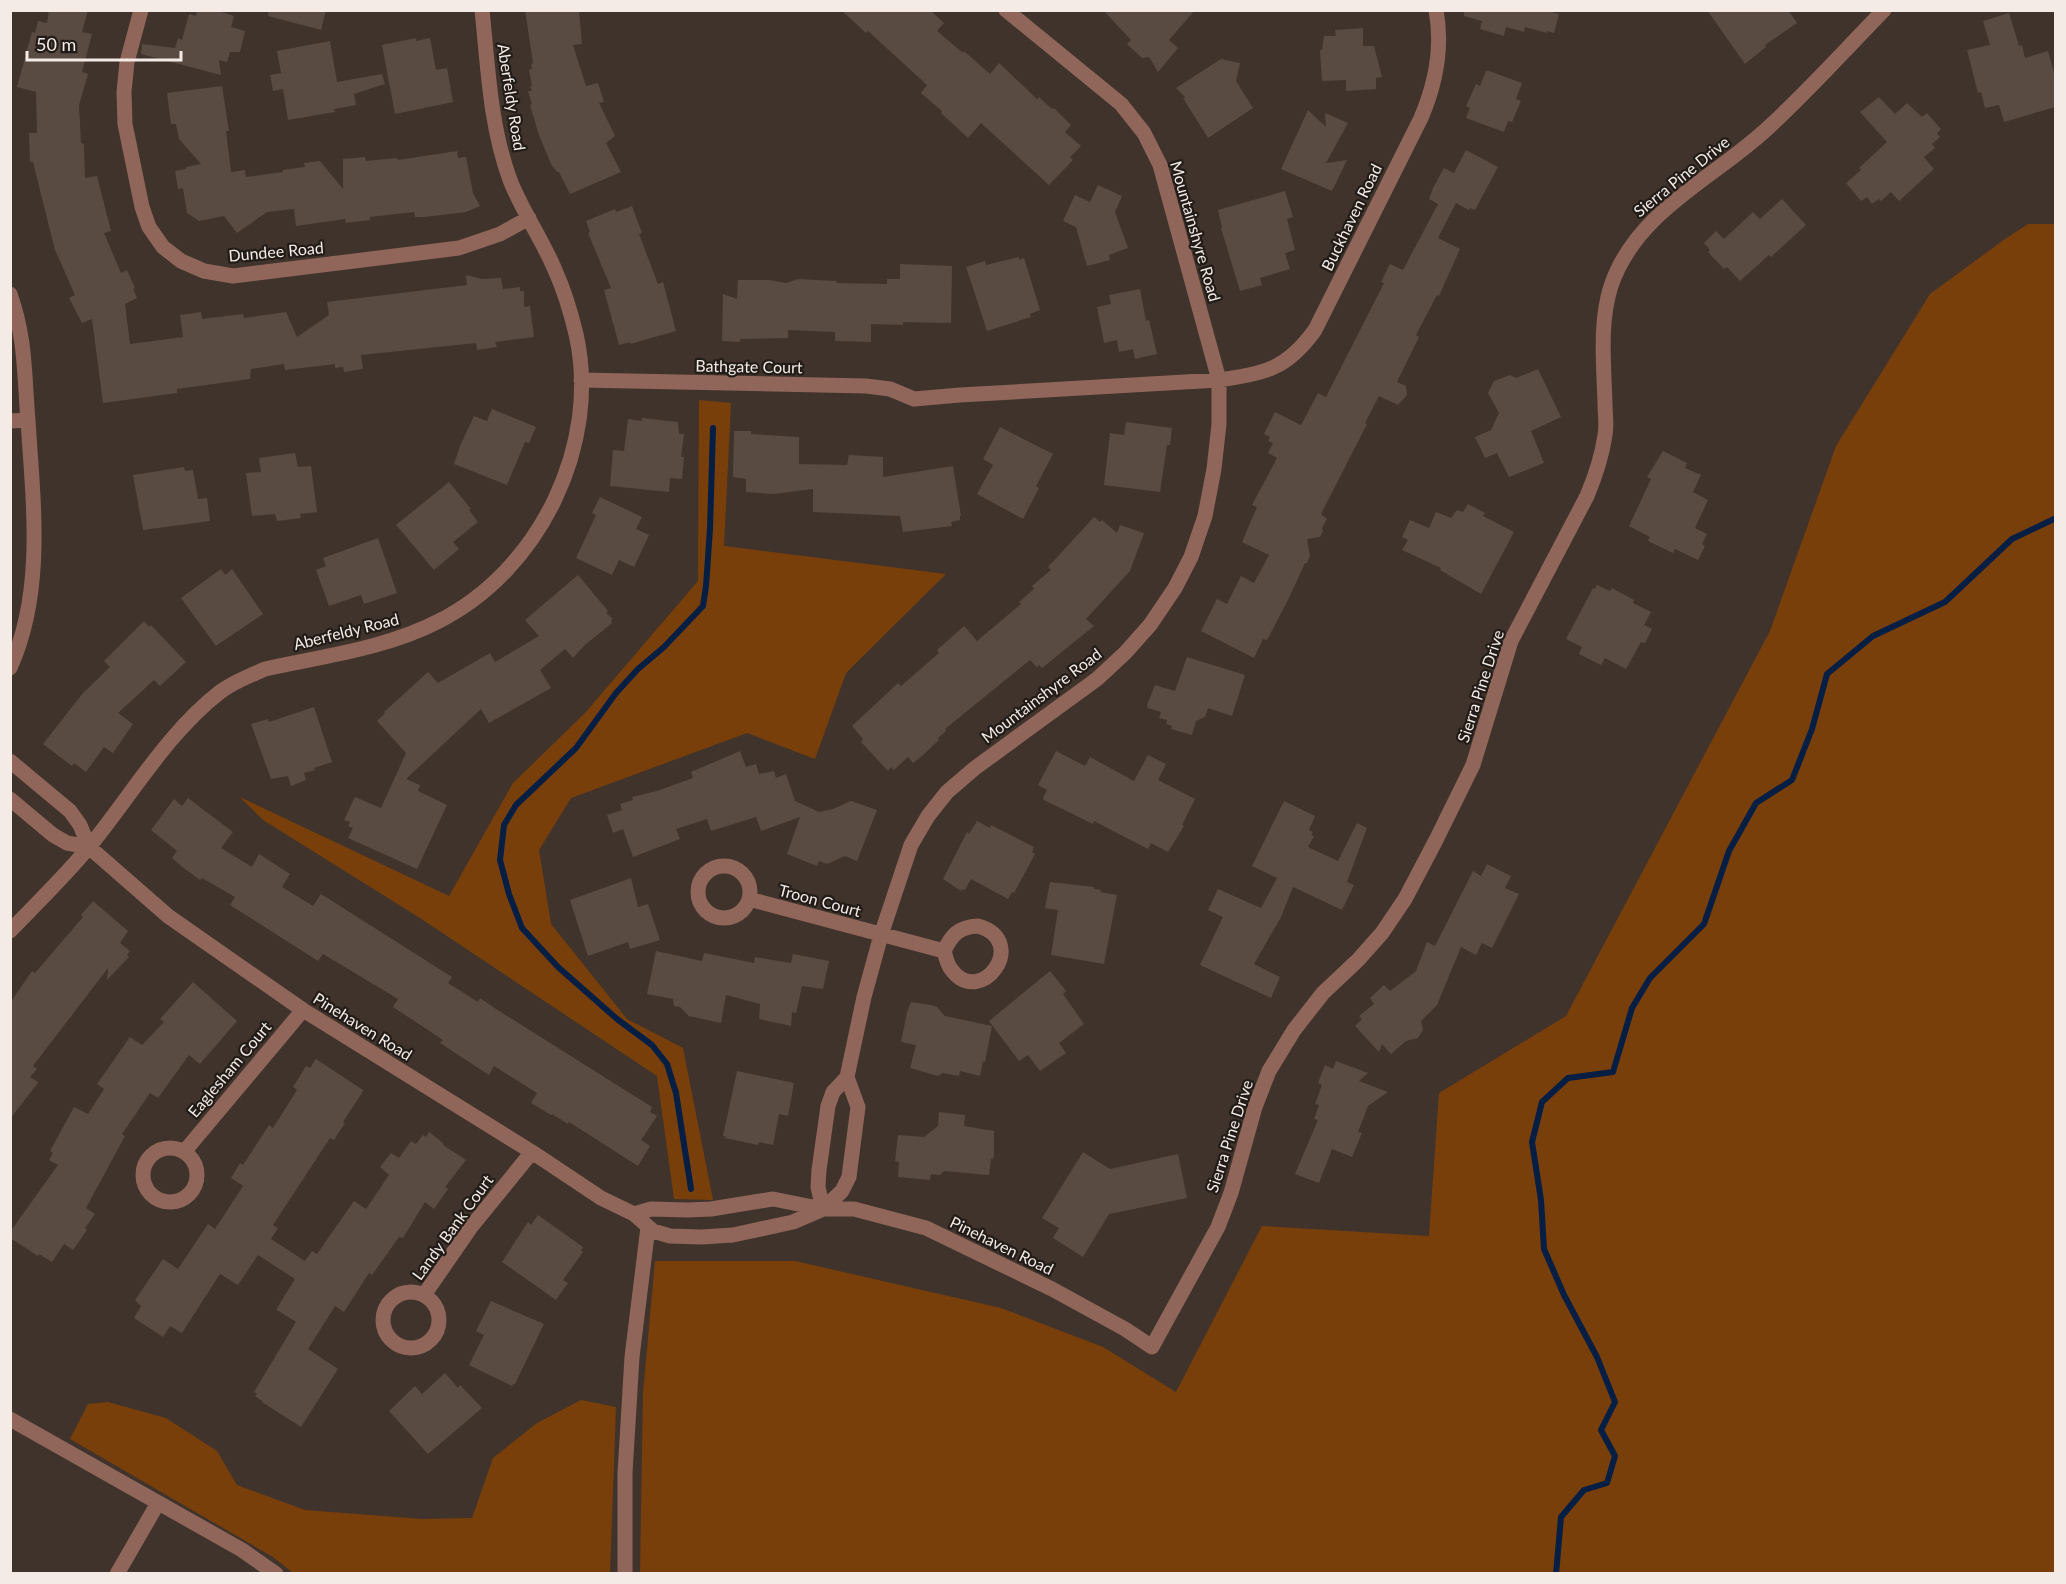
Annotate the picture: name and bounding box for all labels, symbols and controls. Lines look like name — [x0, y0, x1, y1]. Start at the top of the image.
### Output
scale bar — [27, 24, 182, 62]
text: 50 m — [36, 33, 76, 55]
street label: Aberfeldy Road — [494, 42, 530, 152]
street label: Sierra Pine Drive — [1629, 132, 1733, 220]
street label: Mountainshyre Road — [1167, 159, 1225, 303]
street label: Buckhaven Road — [1317, 160, 1385, 274]
street label: Dundee Road — [228, 237, 324, 265]
street label: Bathgate Court — [695, 356, 803, 376]
street label: Aberfeldy Road — [291, 609, 401, 653]
street label: Sierra Pine Drive — [1453, 627, 1507, 745]
street label: Mountainshyre Road — [977, 644, 1105, 746]
street label: Troon Court — [777, 880, 863, 920]
street label: Pinehaven Road — [310, 988, 416, 1064]
street label: Eaglesham Court — [184, 1017, 275, 1121]
street label: Sierra Pine Drive — [1202, 1077, 1256, 1195]
street label: Landy Bank Court — [407, 1170, 497, 1283]
street label: Pinehaven Road — [947, 1212, 1057, 1278]

